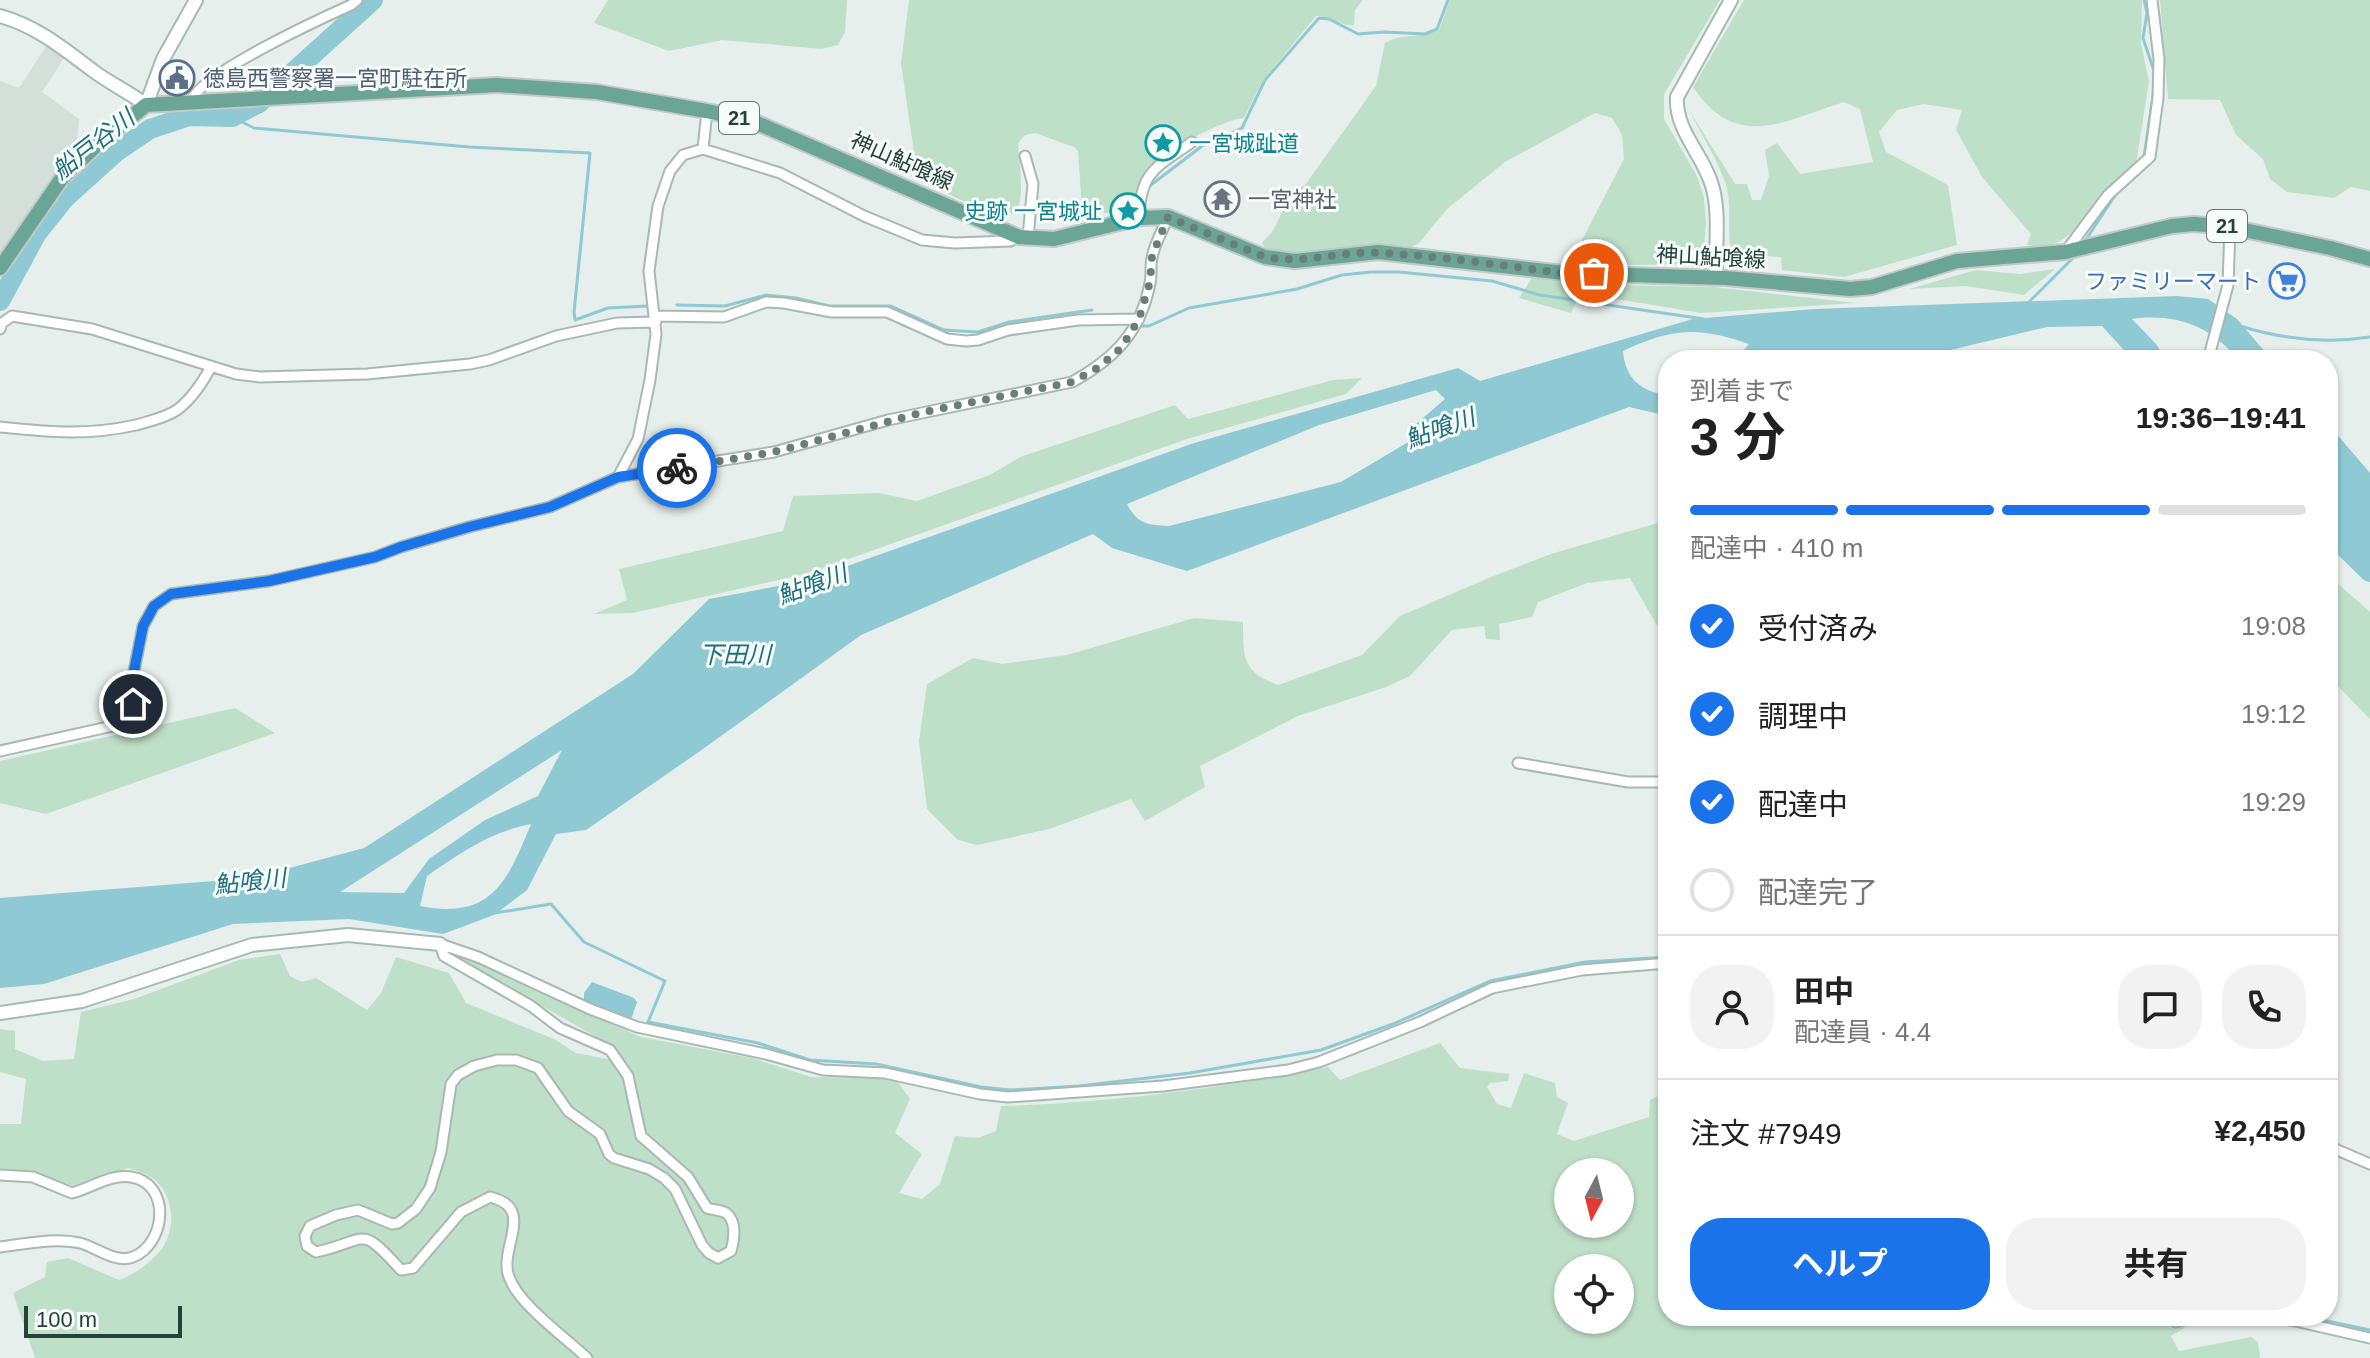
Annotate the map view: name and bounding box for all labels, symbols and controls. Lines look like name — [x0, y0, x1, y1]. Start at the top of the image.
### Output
public building icon: 徳島西警察署一宮町駐在所 — [158, 59, 196, 97]
place label: 徳島西警察署一宮町駐在所 — [203, 66, 467, 91]
water label: 船戸谷川 — [47, 102, 141, 184]
road number: 21 — [719, 102, 759, 134]
place icon: 一宮城趾道 — [1144, 124, 1182, 162]
street label: 神山鮎喰線 — [847, 127, 957, 195]
place label: 一宮城趾道 — [1189, 131, 1299, 156]
temple icon: 一宮神社 — [1203, 180, 1241, 218]
place label: 一宮神社 — [1248, 187, 1336, 212]
place icon: 史跡 一宮城址 — [1109, 192, 1147, 230]
place label: 史跡 一宮城址 — [964, 199, 1102, 224]
road number: 21 — [2207, 210, 2247, 242]
pin — [1560, 239, 1628, 307]
street label: 神山鮎喰線 — [1655, 242, 1767, 272]
icon: bag — [1572, 251, 1616, 295]
supermarket icon: ファミリーマート — [2268, 262, 2306, 300]
place label: ファミリーマート — [2085, 269, 2261, 294]
text: 到着まで — [1690, 376, 1794, 406]
text: 19:36–19:41 — [2136, 401, 2306, 434]
water label: 鮎喰川 — [1402, 402, 1481, 453]
text: 3 分 — [1690, 408, 1785, 466]
courier — [637, 428, 717, 508]
icon: bike — [655, 446, 699, 490]
text: 配達中 · 410 m — [1690, 533, 1863, 563]
water label: 鮎喰川 — [774, 558, 853, 609]
icon: check — [1690, 604, 1734, 648]
text: 19:08 — [2241, 611, 2306, 641]
text: 受付済み — [1758, 612, 1878, 645]
water label: 下田川 — [699, 641, 774, 668]
pin — [99, 670, 167, 738]
icon: home — [111, 682, 155, 726]
icon: check — [1690, 692, 1734, 736]
text: 19:12 — [2241, 699, 2306, 729]
text: 調理中 — [1758, 700, 1848, 733]
icon: check — [1690, 780, 1734, 824]
text: 19:29 — [2241, 787, 2306, 817]
text: 配達中 — [1758, 788, 1848, 821]
water label: 鮎喰川 — [213, 863, 290, 898]
text: 配達完了 — [1758, 876, 1878, 909]
button: person — [1690, 965, 1774, 1049]
button: chat — [2118, 965, 2202, 1049]
button: phone — [2222, 965, 2306, 1049]
text: 田中 — [1794, 975, 1854, 1008]
text: 配達員 · 4.4 — [1794, 1017, 1931, 1047]
text: ¥2,450 — [2214, 1114, 2306, 1147]
text: 注文 #7949 — [1690, 1117, 1842, 1150]
north arrow — [1554, 1158, 1634, 1238]
map controls — [1554, 1158, 1634, 1334]
button: ヘルプ — [1690, 1218, 1990, 1310]
button: 共有 — [2006, 1218, 2306, 1310]
button: locate — [1554, 1254, 1634, 1334]
scale bar — [24, 1302, 182, 1338]
text: 100 m — [36, 1307, 97, 1332]

